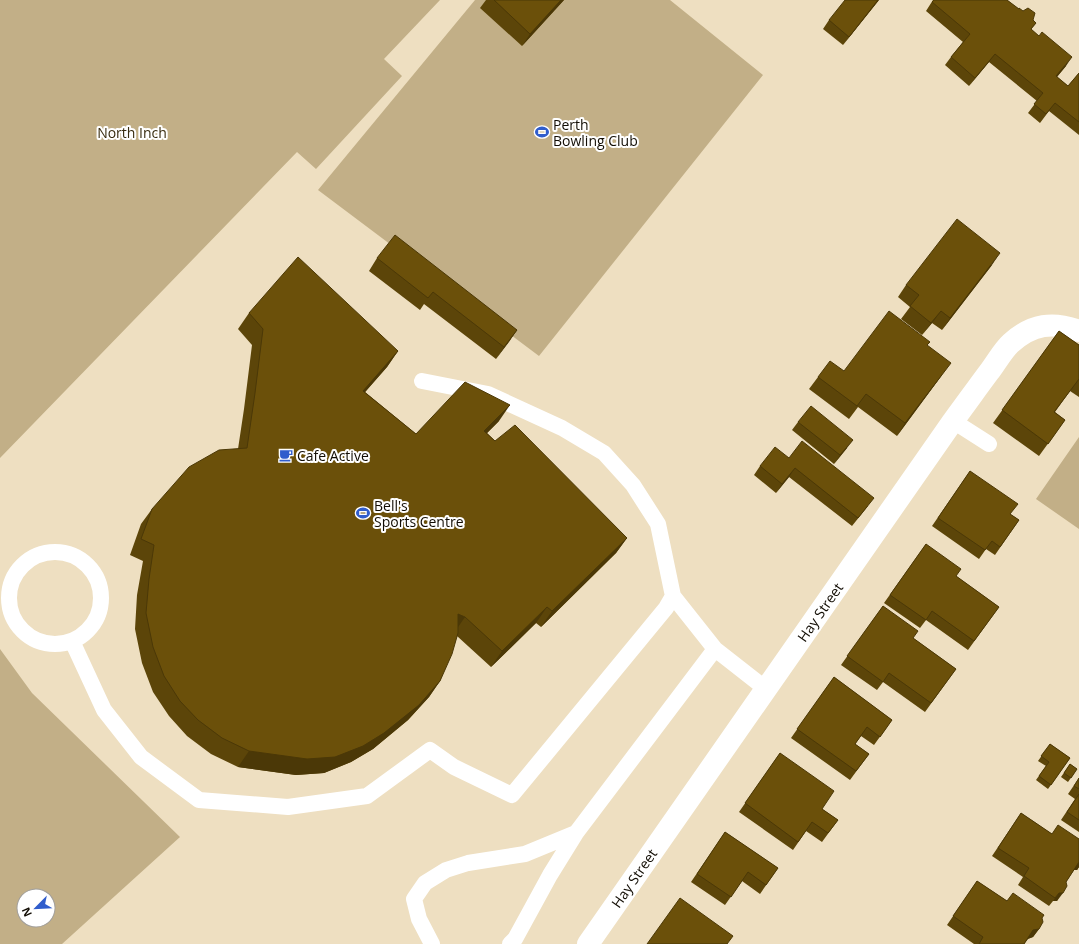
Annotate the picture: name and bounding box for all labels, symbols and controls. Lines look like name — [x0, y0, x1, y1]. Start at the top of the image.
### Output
place label: Perth Bowling Club — [553, 115, 638, 150]
park label: North Inch — [97, 123, 167, 142]
sports icon: Perth Bowling Club — [534, 124, 550, 140]
place label: Cafe Active — [297, 446, 369, 465]
cafe icon: Cafe Active — [278, 447, 294, 463]
place label: Bell's Sports Centre — [374, 496, 464, 531]
sports icon: Bell's Sports Centre — [355, 505, 371, 521]
street label: Hay Street — [793, 579, 847, 645]
street label: Hay Street — [607, 845, 661, 911]
north arrow — [16, 888, 56, 928]
text: N — [18, 905, 35, 919]

